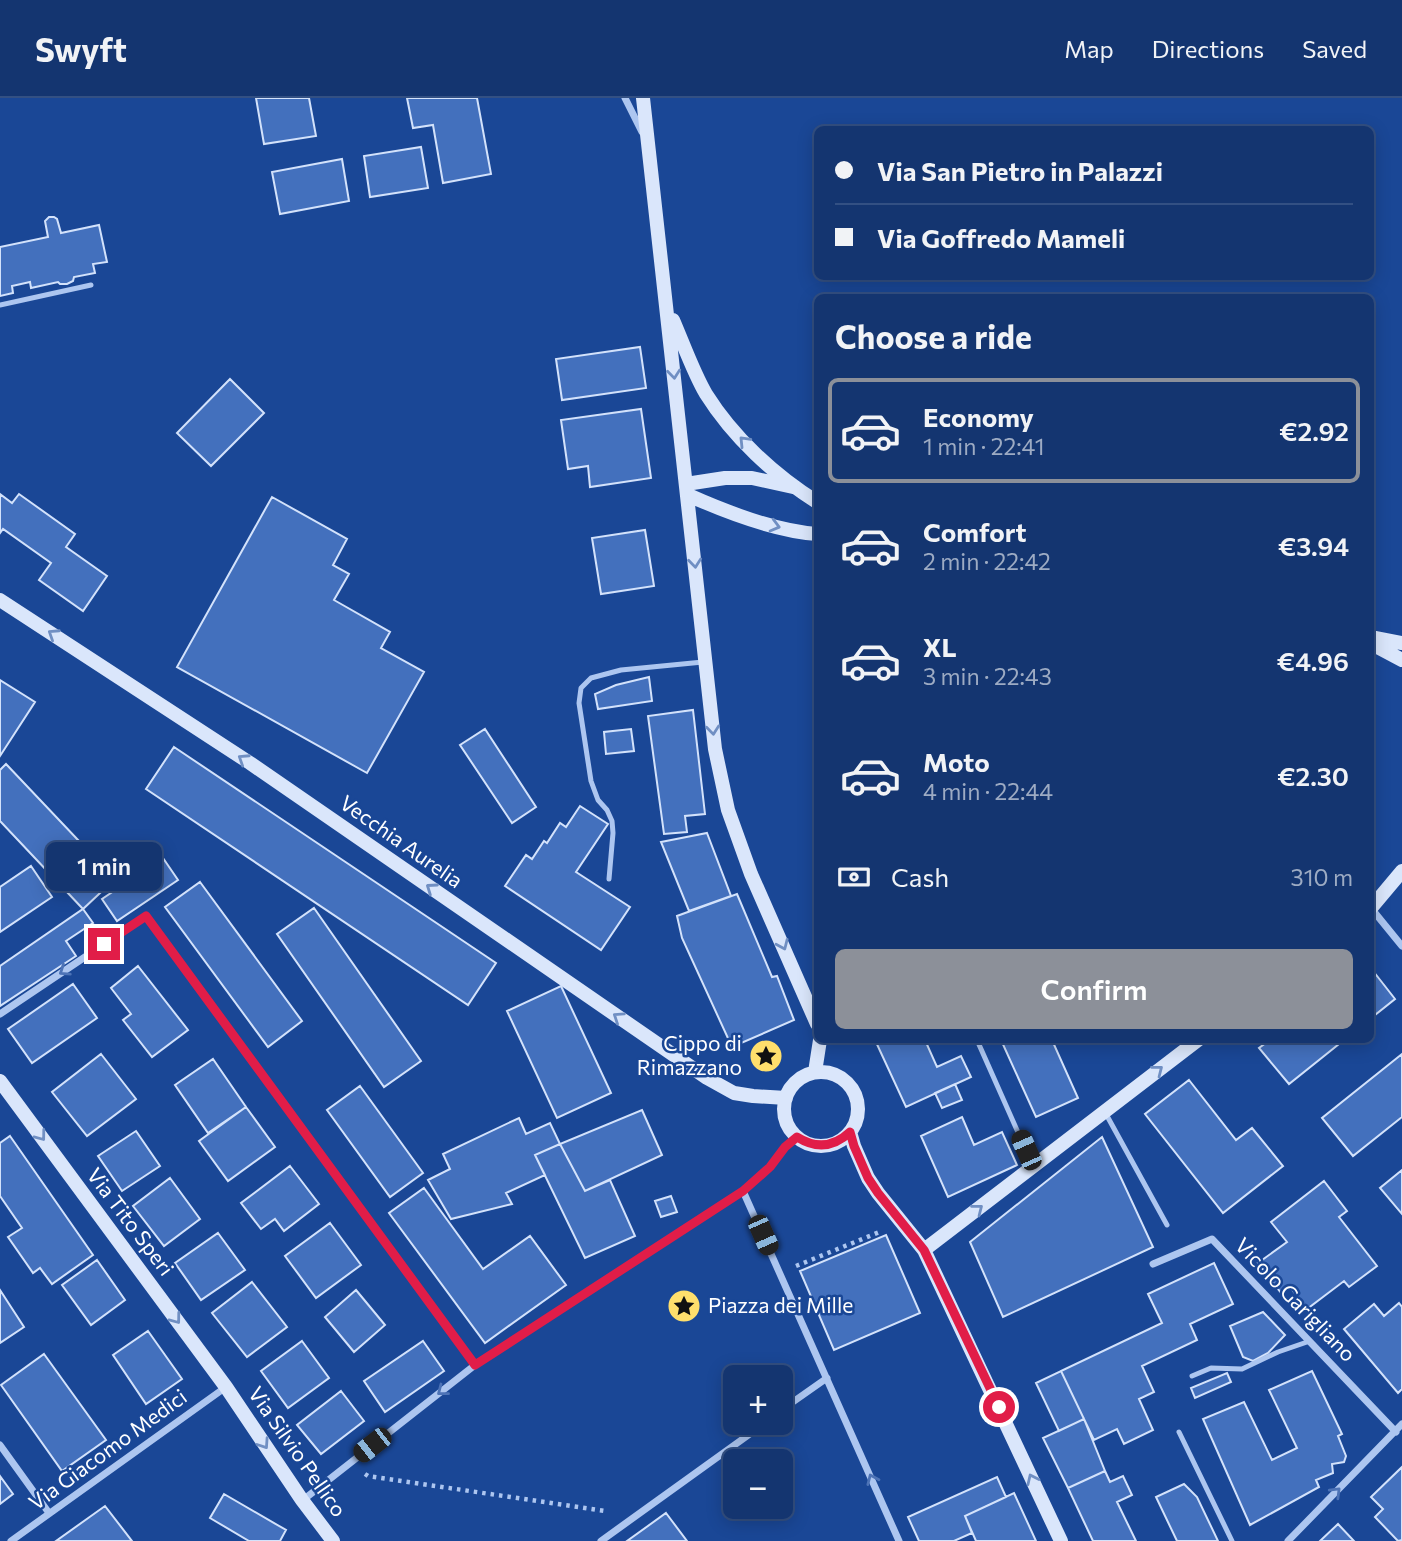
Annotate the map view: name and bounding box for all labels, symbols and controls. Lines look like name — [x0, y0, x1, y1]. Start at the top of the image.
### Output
text: Swyft — [35, 28, 127, 69]
text: Map — [1064, 34, 1114, 63]
text: Directions — [1152, 34, 1264, 63]
text: Saved — [1302, 34, 1367, 63]
text: Via San Pietro in Palazzi — [877, 155, 1163, 186]
text: Via Goffredo Mameli — [877, 222, 1125, 253]
text: Choose a ride — [835, 316, 1032, 356]
one-way arrow — [667, 368, 682, 380]
icon: car — [839, 399, 902, 462]
text: Economy — [923, 401, 1034, 432]
text: €2.92 — [1279, 415, 1349, 446]
text: 1 min · 22:41 — [923, 432, 1045, 460]
one-way arrow — [740, 436, 753, 449]
icon: car — [839, 514, 902, 577]
text: Comfort — [923, 516, 1026, 547]
one-way arrow — [769, 517, 781, 532]
text: €3.94 — [1278, 530, 1349, 561]
text: 2 min · 22:42 — [923, 547, 1051, 575]
one-way arrow — [687, 558, 702, 569]
icon: car — [839, 629, 902, 692]
one-way arrow — [48, 630, 61, 643]
text: XL — [923, 631, 957, 662]
text: €4.96 — [1277, 645, 1349, 676]
text: 3 min · 22:43 — [923, 662, 1052, 690]
one-way arrow — [705, 724, 720, 736]
icon: car — [839, 744, 902, 807]
text: Moto — [923, 746, 990, 777]
one-way arrow — [238, 754, 251, 767]
text: €2.30 — [1277, 760, 1349, 791]
text: 4 min · 22:44 — [923, 777, 1053, 805]
street label: Vecchia Aurelia — [336, 789, 468, 892]
callout: 1 min — [46, 842, 162, 892]
text: 1 min — [77, 852, 131, 880]
icon: cash — [835, 858, 873, 896]
text: Cash — [891, 861, 949, 892]
text: 310 m — [1291, 863, 1353, 891]
one-way arrow — [426, 884, 439, 896]
route end — [88, 928, 120, 960]
one-way arrow — [775, 938, 789, 950]
button: Confirm — [835, 949, 1353, 1029]
one-way arrow — [58, 963, 71, 976]
one-way arrow — [613, 1013, 626, 1025]
place label: Cippo di Rimazzano — [637, 1030, 742, 1079]
place icon: Cippo di Rimazzano — [747, 1037, 785, 1075]
one-way arrow — [1151, 1066, 1163, 1079]
car — [1008, 1127, 1045, 1173]
one-way arrow — [32, 1128, 45, 1141]
street label: Via Tito Speri — [83, 1162, 180, 1280]
one-way arrow — [970, 1204, 983, 1217]
car — [745, 1212, 782, 1258]
street label: Vicolo Garigliano — [1231, 1232, 1362, 1366]
place icon: Piazza dei Mille — [665, 1287, 703, 1325]
place label: Piazza dei Mille — [708, 1292, 853, 1317]
one-way arrow — [168, 1311, 180, 1324]
map controls — [723, 1365, 793, 1519]
button: + — [723, 1365, 793, 1435]
street label: Via Silvio Pellico — [244, 1381, 352, 1521]
street label: Via Giacomo Medici — [23, 1383, 191, 1514]
one-way arrow — [437, 1383, 449, 1396]
route start — [983, 1391, 1015, 1423]
car — [349, 1424, 396, 1466]
one-way arrow — [256, 1436, 269, 1449]
button: − — [723, 1449, 793, 1519]
one-way arrow — [866, 1473, 880, 1486]
one-way arrow — [1027, 1474, 1041, 1486]
one-way arrow — [1327, 1488, 1340, 1501]

